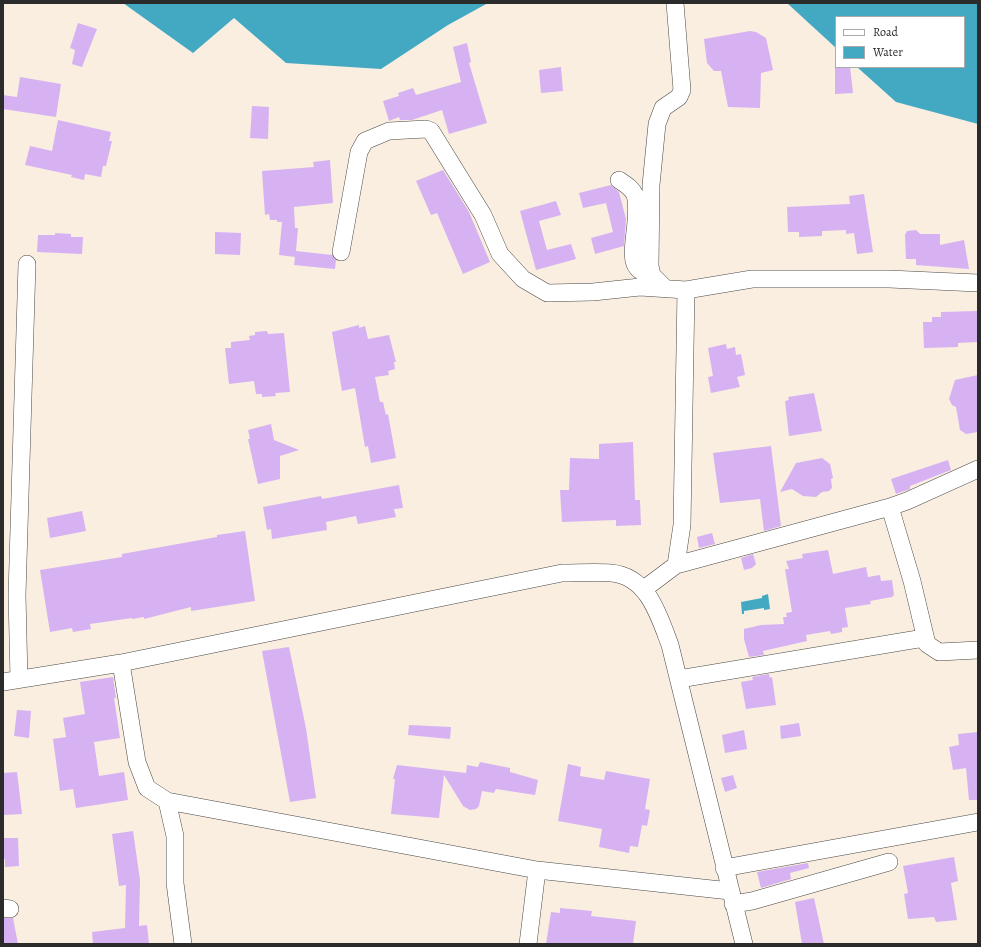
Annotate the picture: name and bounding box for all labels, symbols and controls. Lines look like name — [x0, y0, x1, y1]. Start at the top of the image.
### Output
legend — [835, 16, 965, 68]
text: Road — [873, 24, 898, 40]
text: Water — [873, 44, 903, 60]

